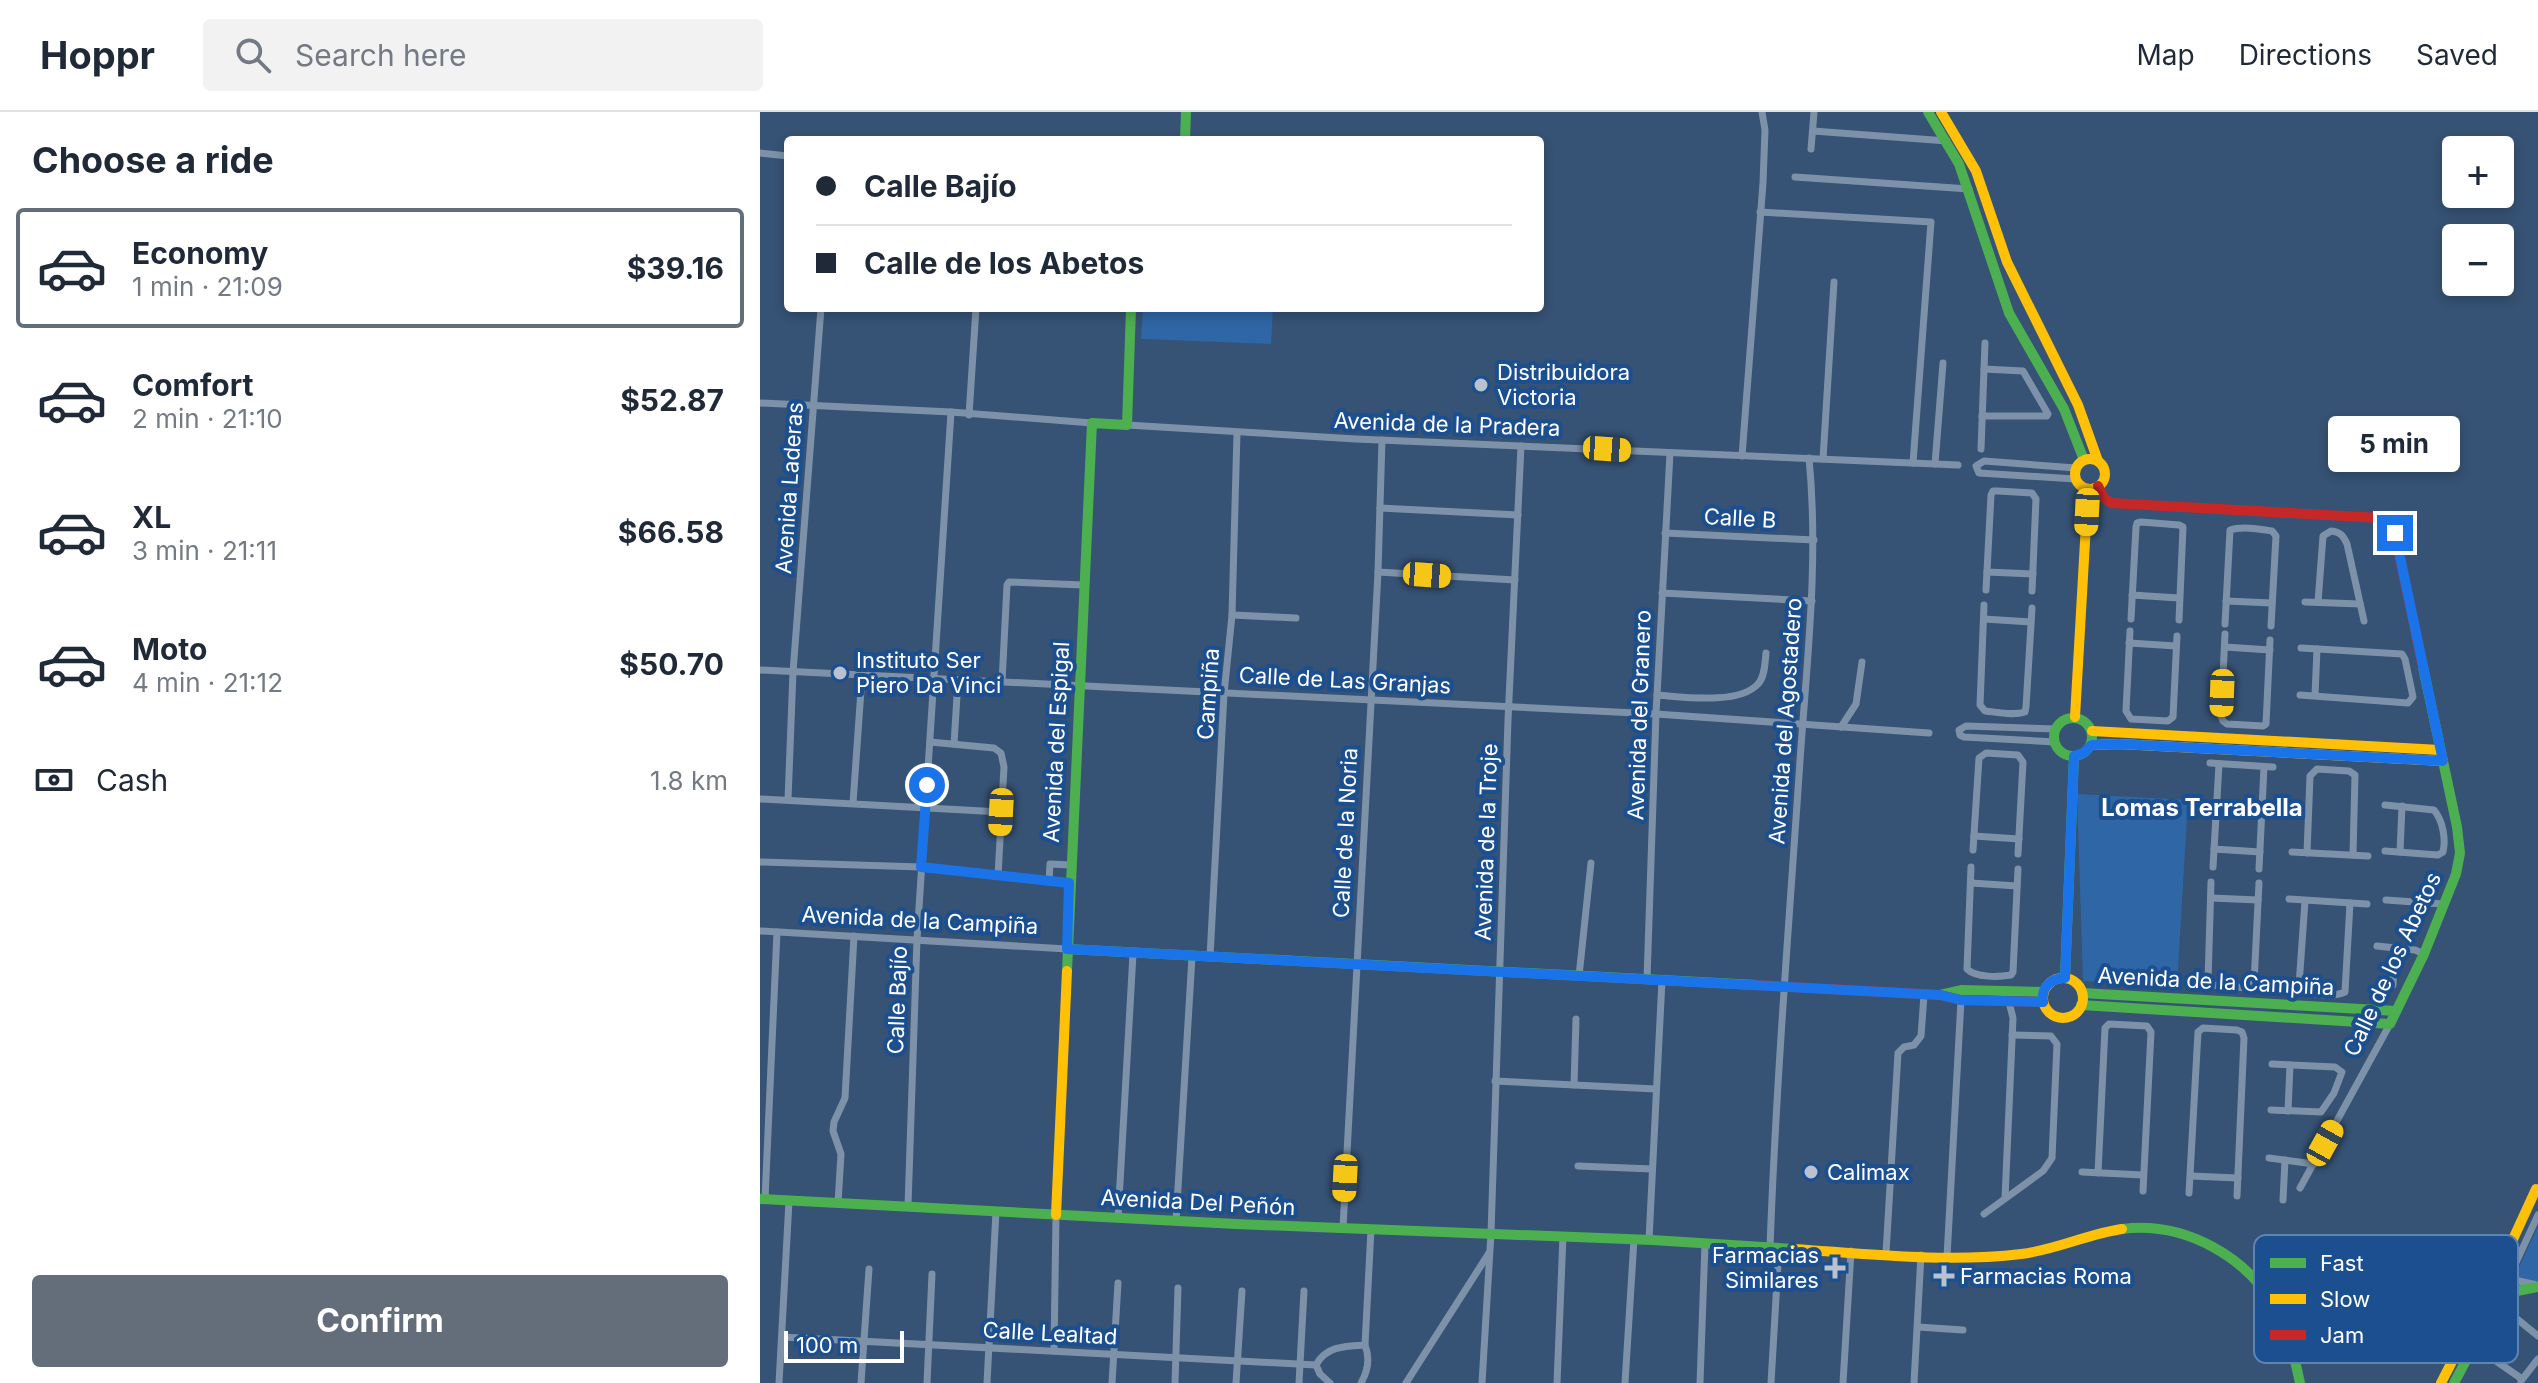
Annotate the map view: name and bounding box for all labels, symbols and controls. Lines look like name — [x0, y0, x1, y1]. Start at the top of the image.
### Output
search box — [203, 19, 763, 91]
text: Hoppr — [40, 32, 155, 78]
icon: search — [231, 33, 275, 77]
text: Search here — [295, 37, 467, 73]
text: Map — [2136, 38, 2195, 72]
text: Directions — [2239, 38, 2372, 72]
text: Saved — [2416, 38, 2498, 72]
map controls — [2442, 136, 2514, 296]
button: + — [2442, 136, 2514, 208]
text: Choose a ride — [32, 138, 274, 182]
text: Calle Bajío — [864, 168, 1017, 204]
button: − — [2442, 224, 2514, 296]
icon: car — [36, 232, 108, 304]
text: Economy — [132, 235, 268, 271]
text: Calle de los Abetos — [864, 245, 1144, 281]
text: $39.16 — [627, 250, 724, 286]
text: 1 min · 21:09 — [132, 271, 283, 302]
place label: Distribuidora Victoria — [1497, 359, 1630, 410]
icon: car — [36, 364, 108, 436]
text: Comfort — [132, 367, 253, 403]
marker: Distribuidora Victoria — [1472, 376, 1490, 394]
text: $52.87 — [620, 382, 724, 418]
street label: Avenida Laderas — [770, 401, 808, 575]
text: 2 min · 21:10 — [132, 403, 283, 434]
street label: Avenida de la Pradera — [1333, 407, 1561, 441]
callout: 5 min — [2329, 417, 2461, 473]
text: 5 min — [2359, 428, 2429, 459]
car — [1582, 435, 1632, 463]
car — [2074, 487, 2100, 537]
icon: car — [36, 496, 108, 568]
text: XL — [132, 499, 171, 535]
street label: Calle B — [1703, 503, 1777, 533]
text: $66.58 — [618, 514, 724, 550]
route end — [2377, 515, 2413, 551]
text: 3 min · 21:11 — [132, 535, 277, 566]
car — [1402, 561, 1452, 589]
street label: Avenida del Agostadero — [1763, 597, 1807, 845]
street label: Avenida del Granero — [1622, 609, 1656, 821]
icon: car — [36, 628, 108, 700]
text: Moto — [132, 631, 207, 667]
street label: Avenida del Espigal — [1038, 641, 1074, 843]
text: $50.70 — [619, 646, 724, 682]
place label: Instituto Ser Piero Da Vinci — [856, 647, 1001, 698]
street label: Campiña — [1192, 647, 1224, 741]
street label: Calle de Las Granjas — [1238, 661, 1452, 699]
marker: Instituto Ser Piero Da Vinci — [831, 664, 849, 682]
text: 4 min · 21:12 — [132, 667, 283, 698]
car — [2209, 669, 2235, 717]
street label: Avenida de la Troje — [1470, 743, 1502, 941]
street label: Calle de la Noria — [1328, 747, 1362, 919]
icon: cash — [32, 758, 76, 802]
text: Cash — [96, 762, 168, 798]
text: 1.8 km — [650, 765, 728, 796]
route start — [909, 767, 945, 803]
car — [988, 787, 1014, 837]
district label: Lomas Terrabella — [2101, 793, 2303, 822]
street label: Calle de los Abetos — [2338, 868, 2446, 1060]
street label: Avenida de la Campiña — [801, 901, 1039, 939]
street label: Calle Bajío — [882, 945, 912, 1055]
street label: Avenida de la Campiña — [2097, 962, 2335, 1000]
car — [2303, 1116, 2347, 1170]
car — [1332, 1153, 1358, 1203]
place label: Calimax — [1827, 1159, 1910, 1185]
marker: Calimax — [1802, 1163, 1820, 1181]
street label: Avenida Del Peñón — [1100, 1184, 1296, 1220]
legend — [2254, 1235, 2518, 1363]
place label: Farmacias Similares — [1712, 1242, 1819, 1293]
text: Fast — [2320, 1250, 2364, 1276]
marker: Farmacias Similares — [1826, 1259, 1844, 1277]
place label: Farmacias Roma — [1960, 1263, 2132, 1289]
marker: Farmacias Roma — [1935, 1267, 1953, 1285]
button: Confirm — [32, 1275, 728, 1367]
text: Slow — [2320, 1286, 2370, 1312]
street label: Calle Lealtad — [982, 1316, 1118, 1350]
text: Jam — [2320, 1322, 2364, 1348]
scale bar — [784, 1327, 904, 1363]
text: 100 m — [796, 1332, 858, 1358]

